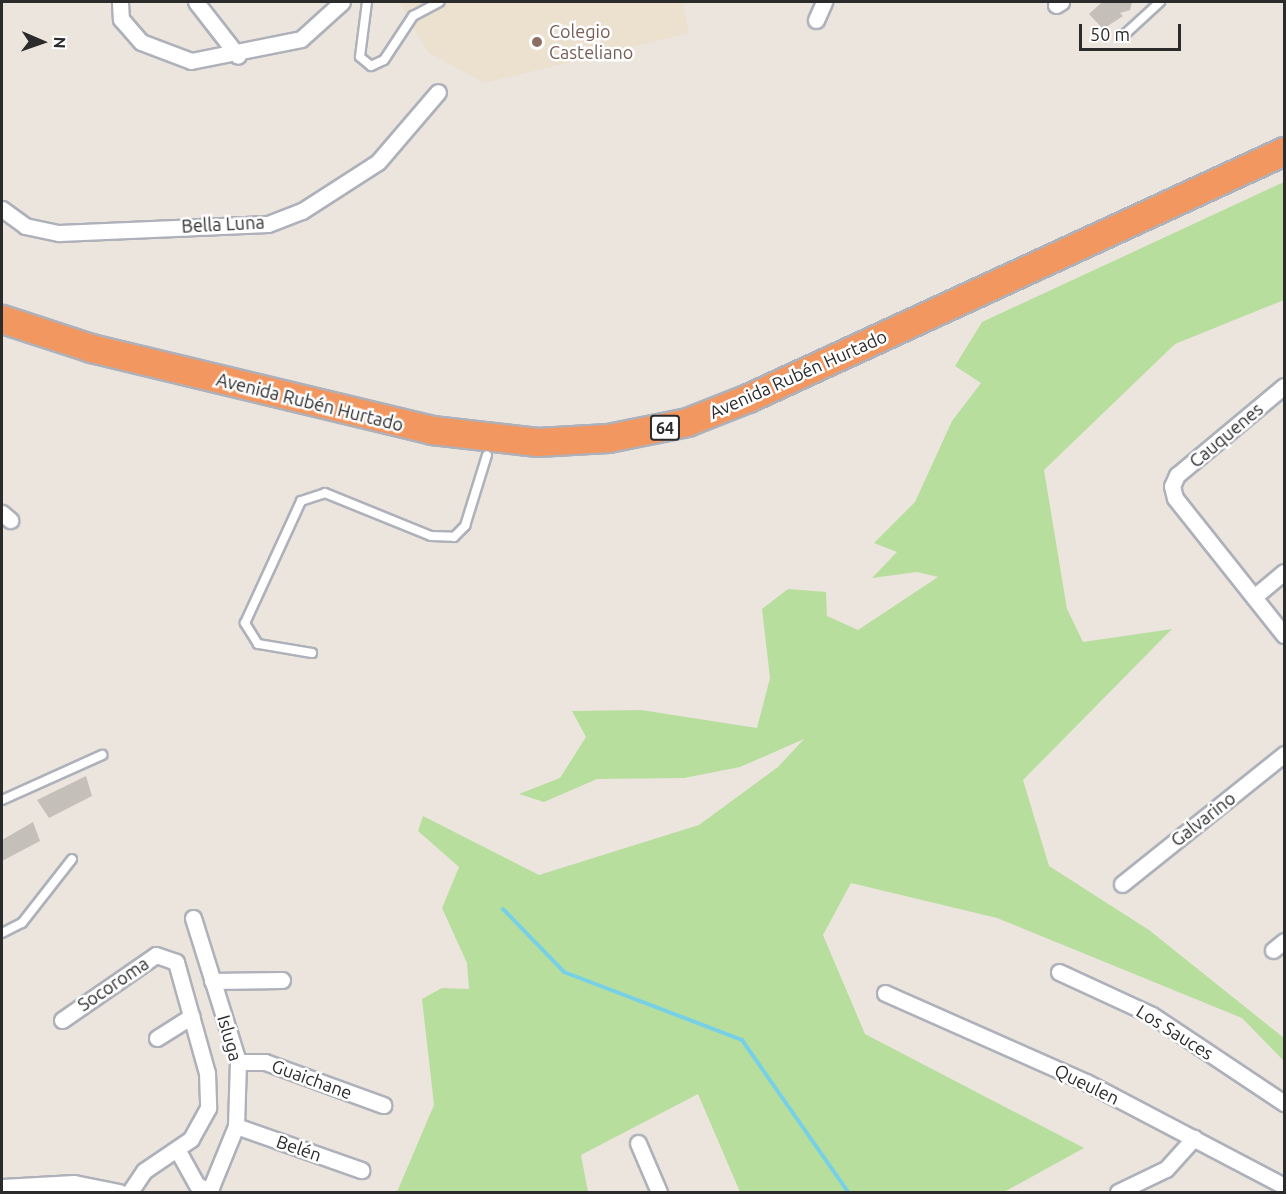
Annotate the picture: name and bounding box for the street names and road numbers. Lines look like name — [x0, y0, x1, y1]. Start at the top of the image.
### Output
street label: Bella Luna — [181, 211, 265, 237]
street label: Avenida Rubén Hurtado — [706, 325, 890, 423]
street label: Avenida Rubén Hurtado — [214, 368, 406, 436]
street label: Cauquenes — [1185, 398, 1267, 472]
road number: 64 — [648, 415, 682, 441]
street label: Galvarino — [1166, 787, 1240, 851]
street label: Socoroma — [73, 952, 153, 1016]
street label: Los Sauces — [1133, 1000, 1217, 1064]
street label: Isluga — [213, 1012, 247, 1064]
street label: Guaichane — [269, 1054, 355, 1104]
street label: Queulen — [1051, 1059, 1123, 1109]
street label: Belén — [274, 1130, 324, 1166]

